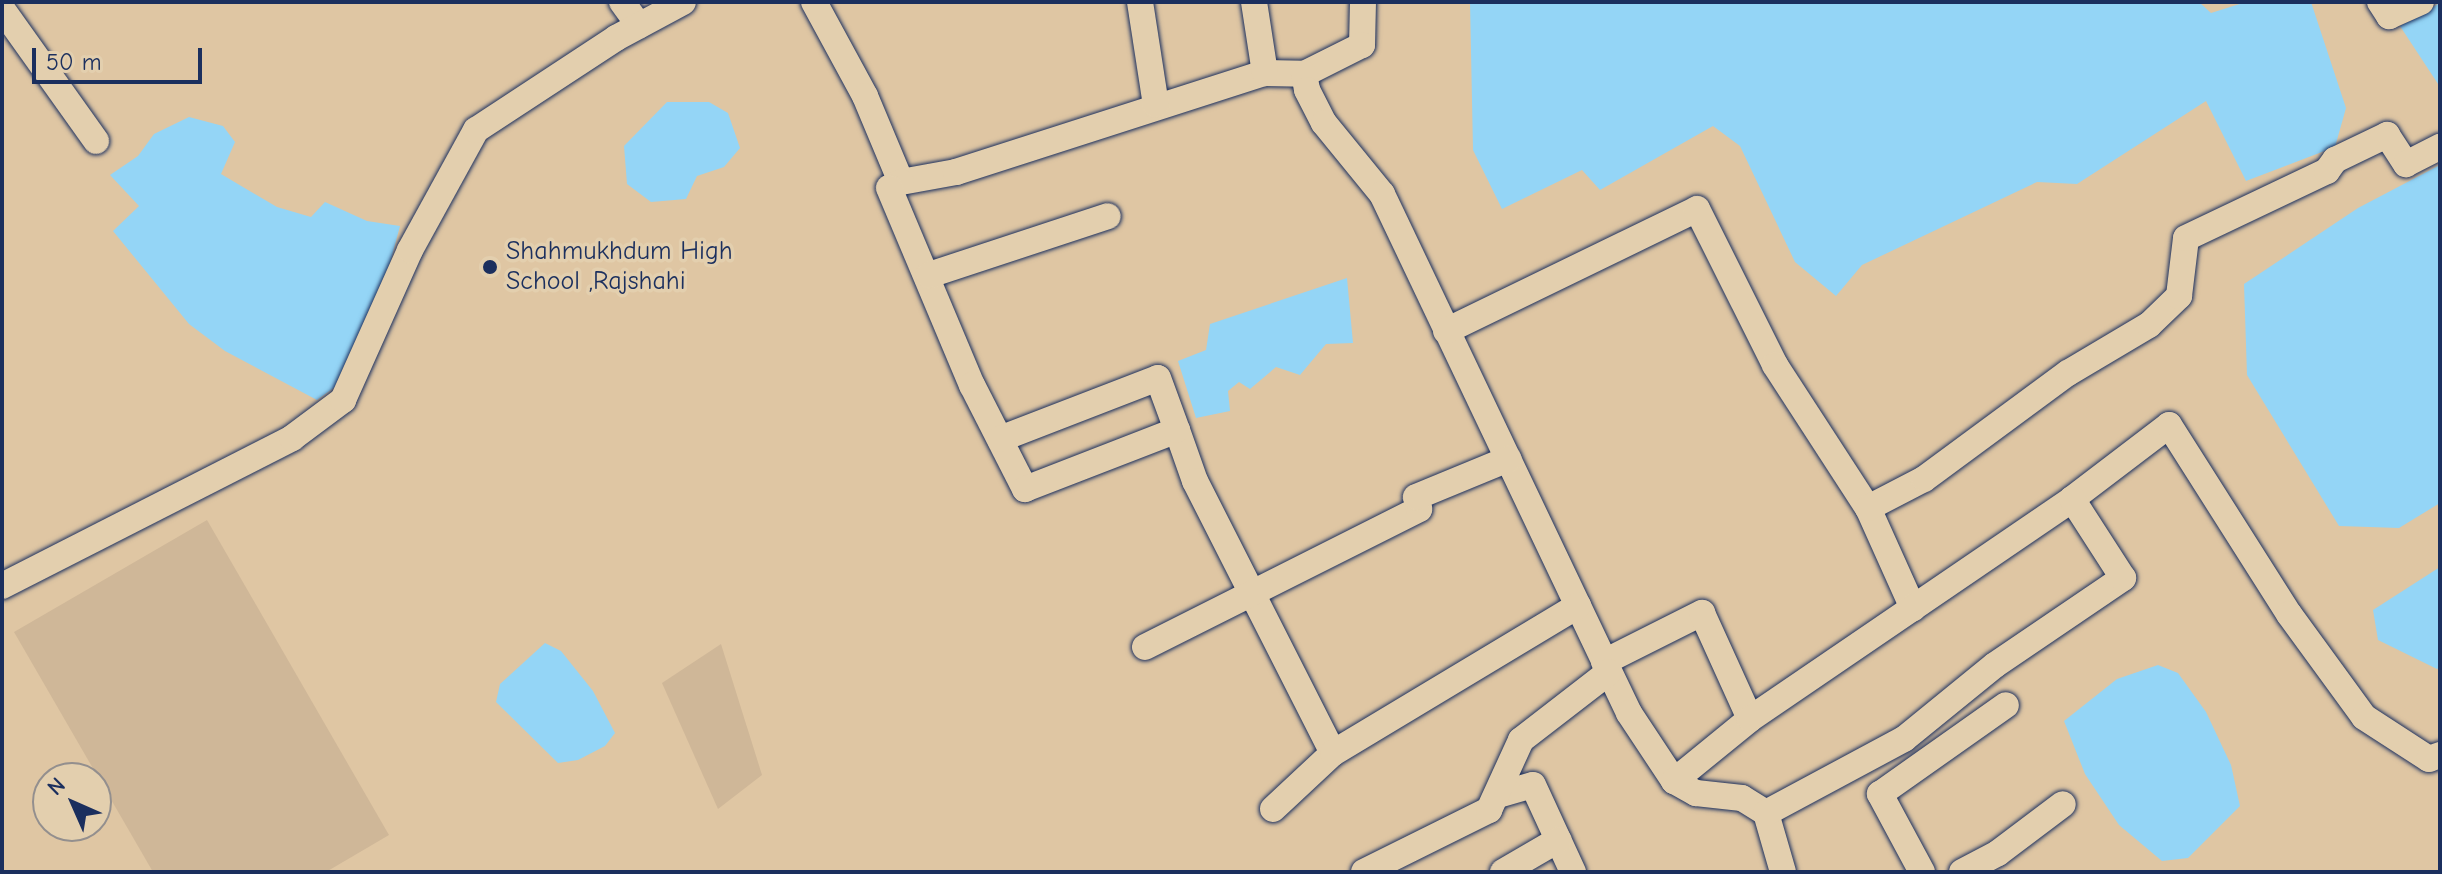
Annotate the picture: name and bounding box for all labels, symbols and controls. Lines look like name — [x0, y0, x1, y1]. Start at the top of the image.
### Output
scale bar — [36, 32, 206, 82]
text: 50 m — [46, 48, 102, 76]
place label: Shahmukhdum High School ,Rajshahi — [506, 236, 733, 298]
marker: Shahmukhdum High School ,Rajshahi — [481, 258, 499, 276]
north arrow — [32, 762, 112, 842]
text: N — [42, 772, 71, 801]

